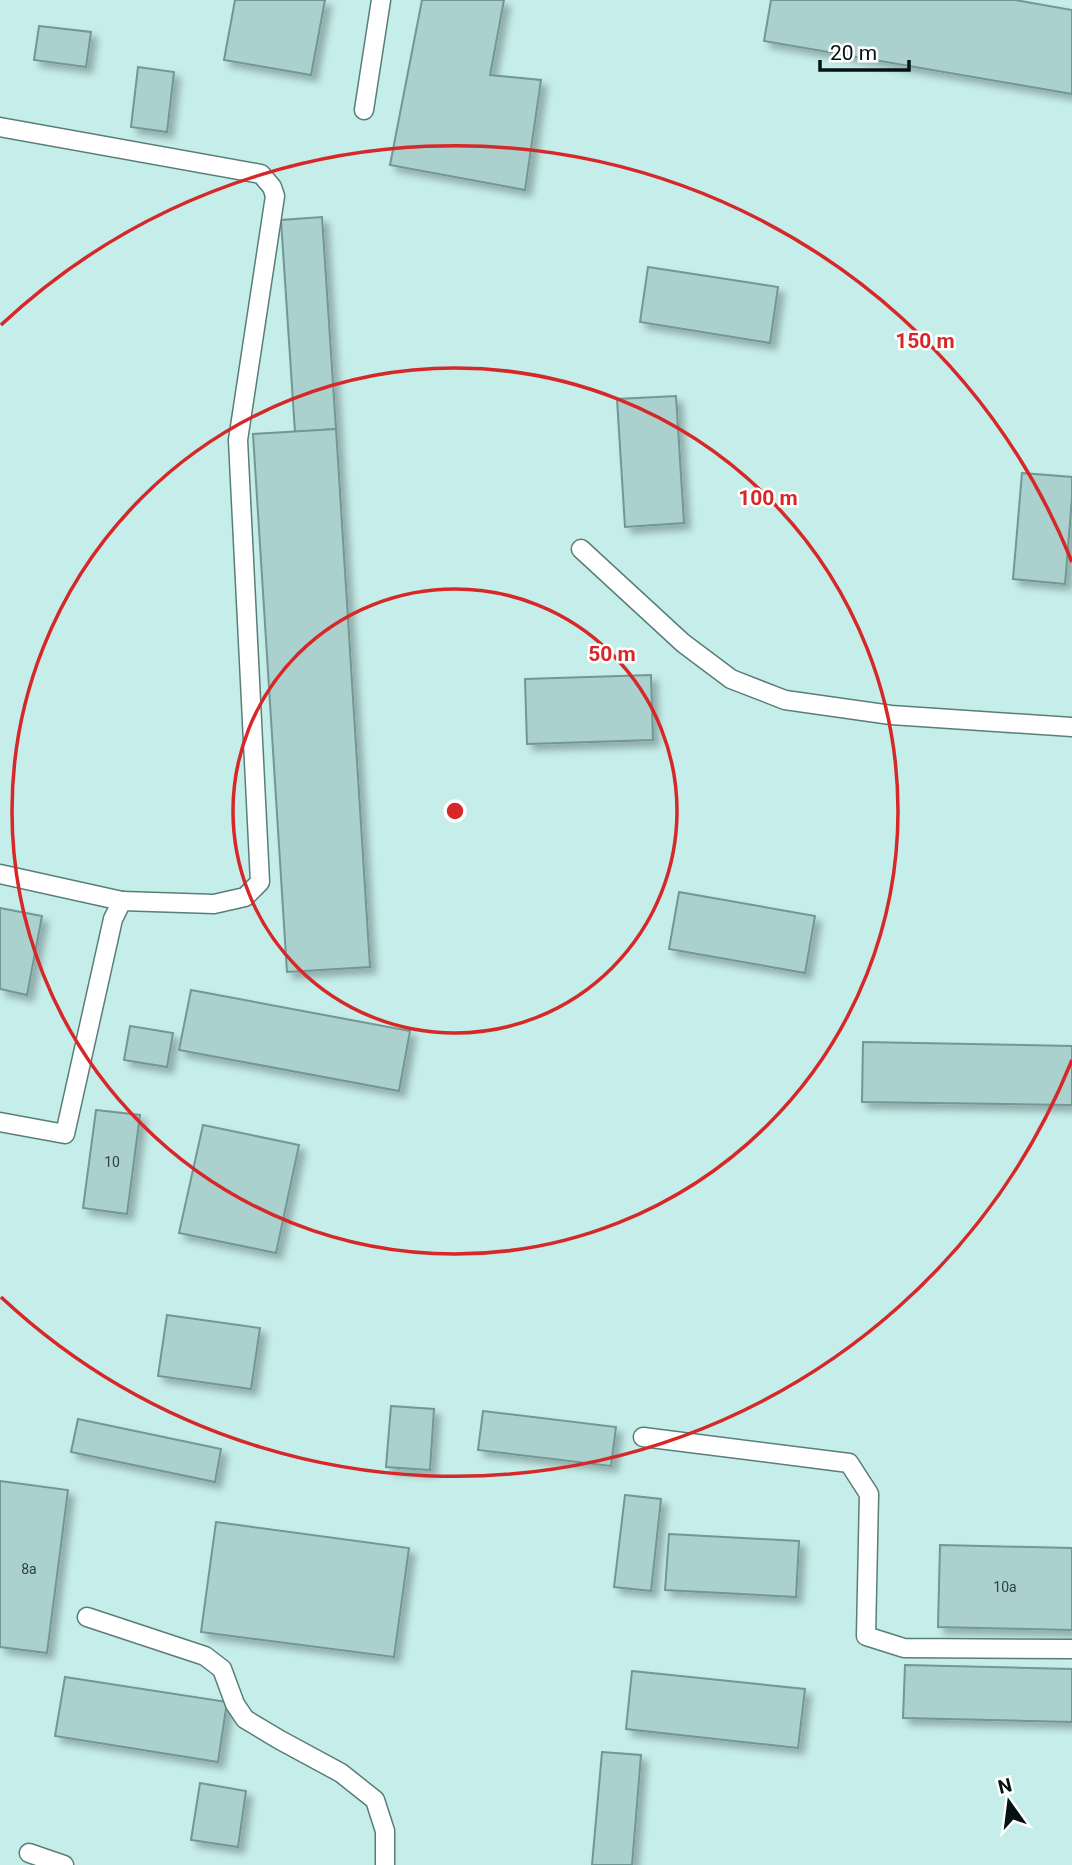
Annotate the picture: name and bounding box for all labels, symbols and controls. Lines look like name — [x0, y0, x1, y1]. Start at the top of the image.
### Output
scale bar — [820, 28, 909, 72]
text: 20 m — [830, 41, 877, 65]
text: 150 m — [895, 329, 955, 353]
text: 100 m — [738, 486, 798, 510]
text: 50 m — [588, 642, 636, 666]
centre of rings — [443, 799, 467, 823]
house number: 10 — [104, 1154, 120, 1170]
house number: 8а — [21, 1561, 37, 1577]
house number: 10а — [993, 1579, 1017, 1595]
north arrow — [974, 1767, 1044, 1837]
text: N — [996, 1773, 1014, 1799]

